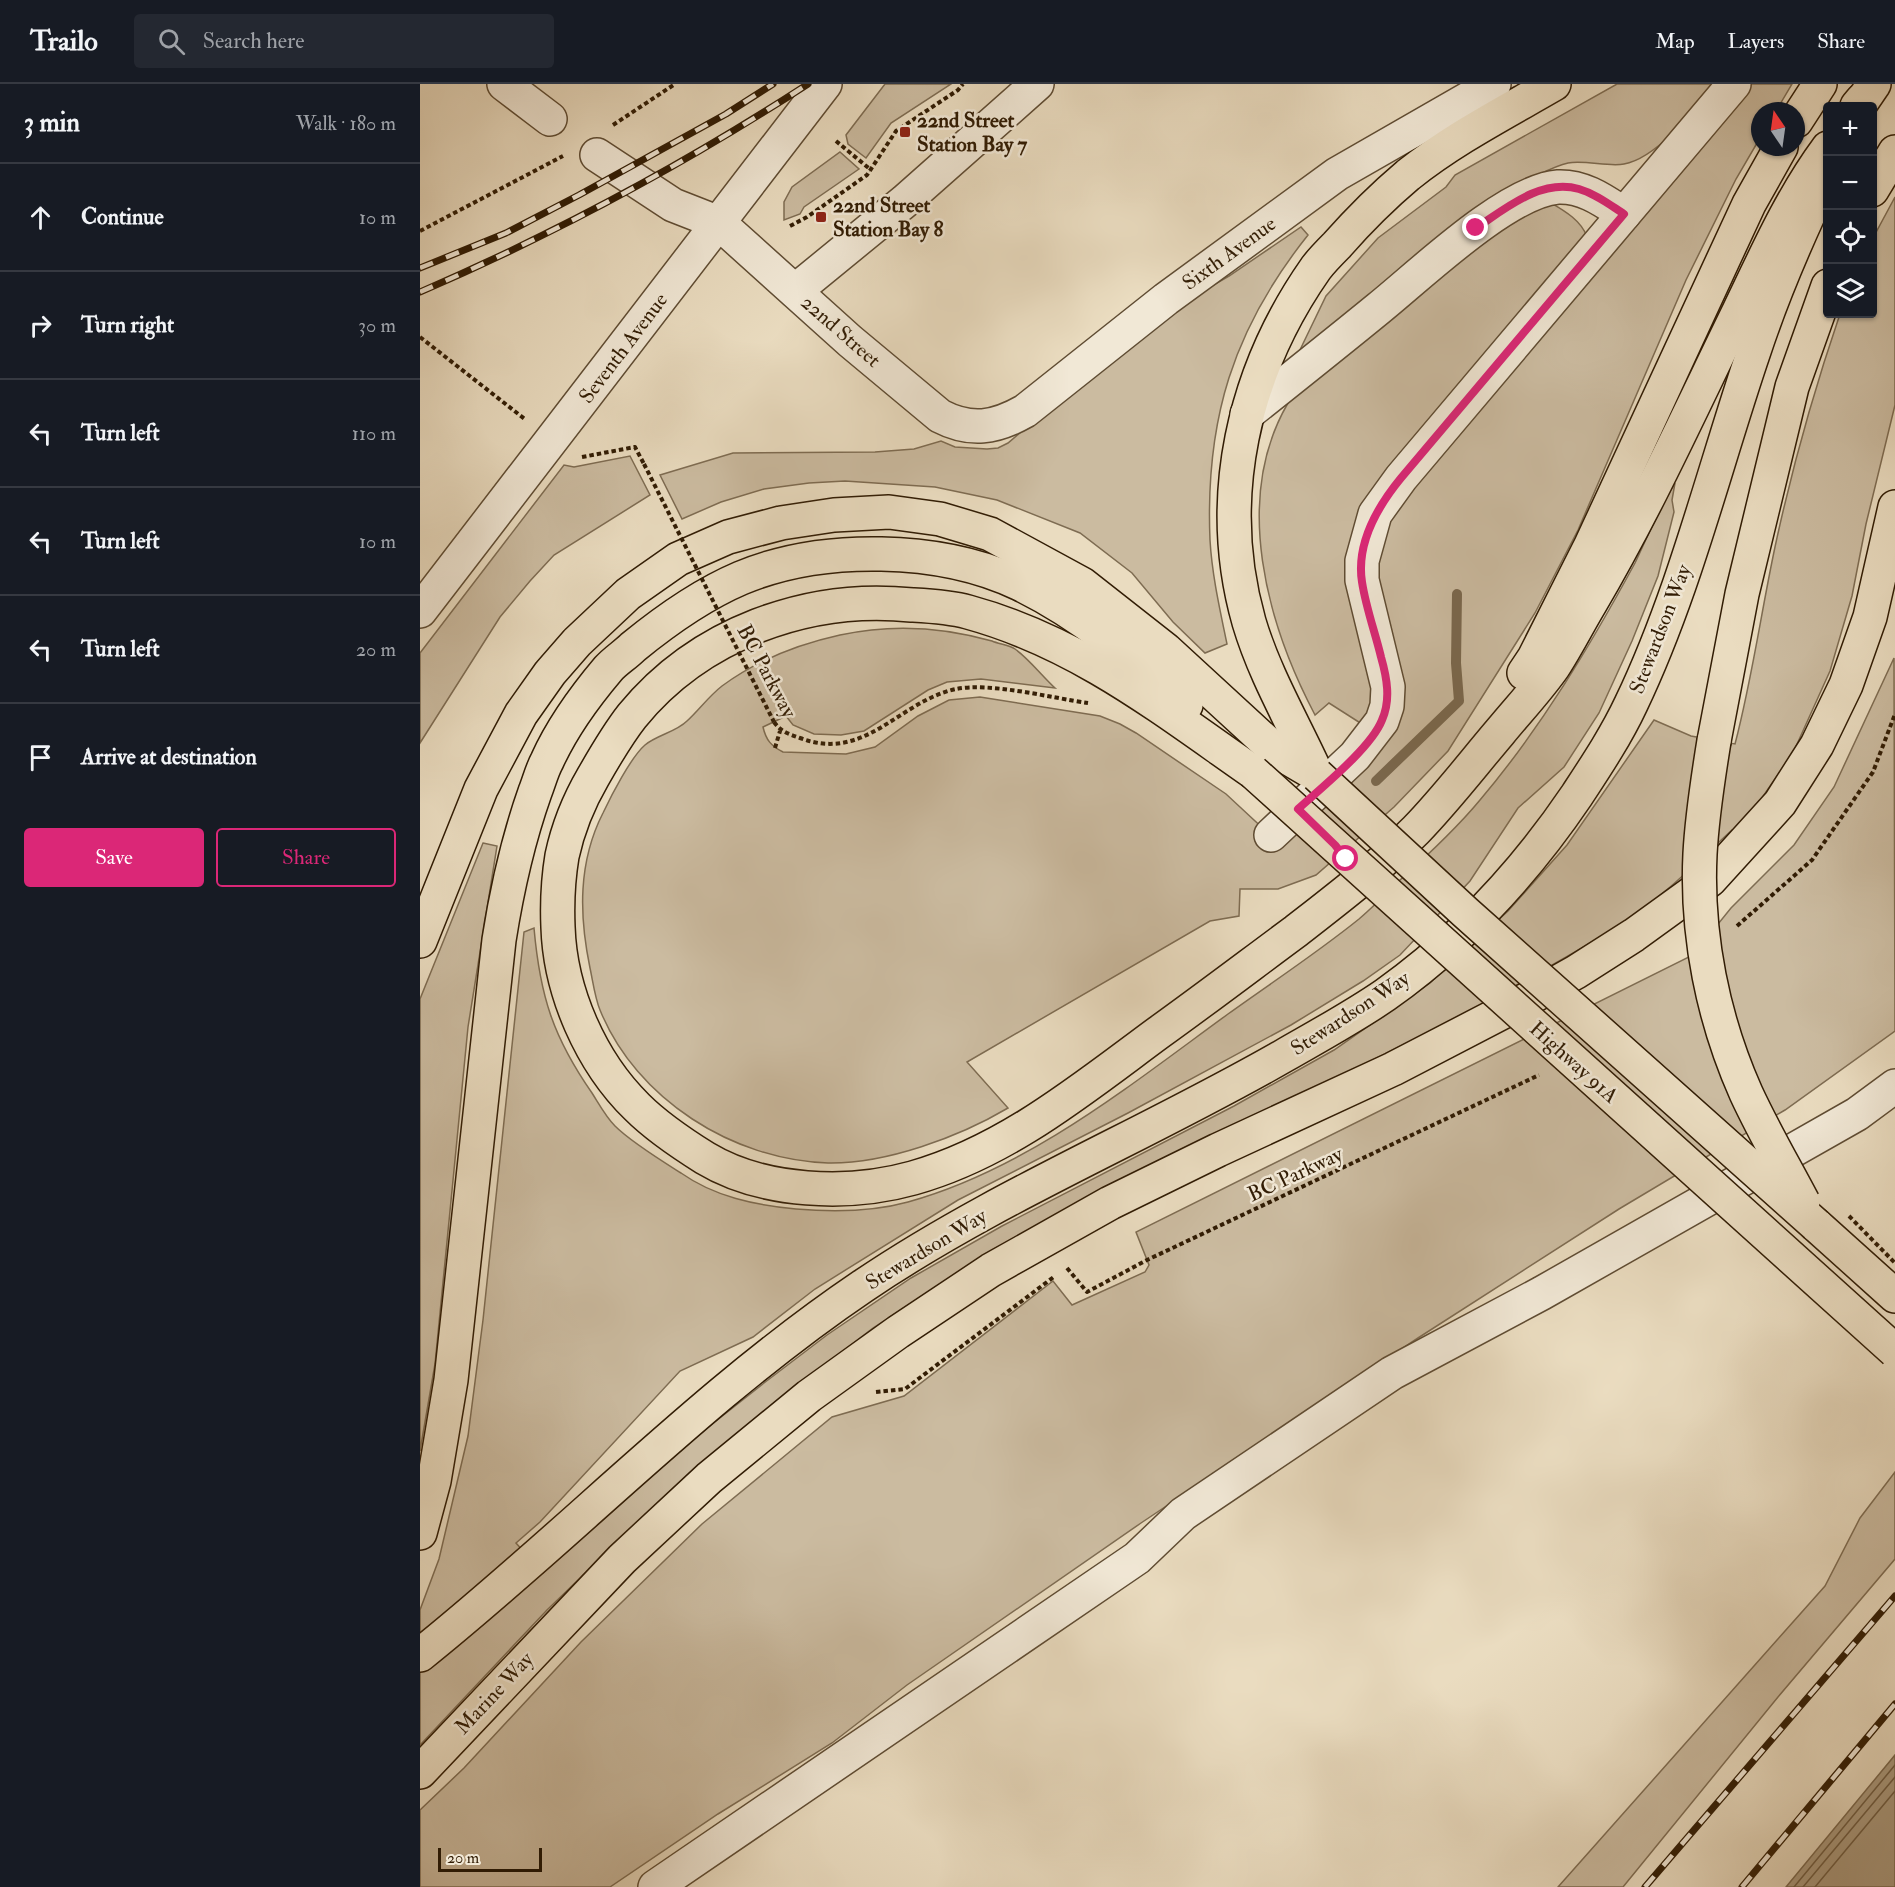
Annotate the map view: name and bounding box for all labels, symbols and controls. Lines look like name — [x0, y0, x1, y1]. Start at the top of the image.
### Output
search box — [134, 14, 554, 68]
text: Trailo — [30, 24, 98, 59]
icon: search — [155, 25, 188, 58]
text: Search here — [203, 27, 304, 55]
text: Map — [1655, 28, 1695, 55]
text: Layers — [1728, 28, 1784, 55]
text: Share — [1817, 28, 1865, 55]
north arrow — [1751, 102, 1805, 156]
map controls — [1823, 102, 1877, 318]
button: + — [1823, 102, 1877, 156]
text: 3 min — [24, 107, 80, 139]
place label: 22nd Street Station Bay 7 — [917, 107, 1028, 158]
text: Walk · 180 m — [296, 111, 396, 136]
marker: 22nd Street Station Bay 7 — [898, 125, 912, 139]
button: − — [1823, 156, 1877, 210]
place label: 22nd Street Station Bay 8 — [833, 192, 944, 243]
icon: ahead — [24, 201, 57, 234]
text: Continue — [81, 203, 164, 231]
text: 10 m — [359, 205, 396, 230]
marker: 22nd Street Station Bay 8 — [814, 210, 828, 224]
street label: Sixth Avenue — [1177, 210, 1282, 297]
button: locate — [1823, 210, 1877, 264]
route end — [1462, 214, 1488, 240]
button: layers — [1823, 264, 1877, 318]
street label: Seventh Avenue — [573, 287, 674, 409]
street label: 22nd Street — [795, 289, 886, 374]
icon: right — [24, 309, 57, 342]
text: Turn right — [81, 311, 174, 339]
text: 30 m — [358, 313, 396, 338]
icon: left — [24, 417, 57, 450]
text: Turn left — [81, 419, 160, 447]
text: 110 m — [352, 421, 396, 446]
icon: left — [24, 525, 57, 558]
text: Turn left — [81, 527, 160, 555]
text: 10 m — [359, 529, 396, 554]
street label: Stewardson Way — [1623, 560, 1698, 698]
street label: BC Parkway — [731, 620, 803, 723]
icon: left — [24, 633, 57, 666]
text: Turn left — [81, 635, 160, 663]
text: 20 m — [356, 637, 396, 662]
icon: arrive — [24, 741, 57, 774]
text: Arrive at destination — [81, 743, 257, 771]
button: Save — [24, 828, 204, 887]
button: Share — [216, 828, 396, 887]
route start — [1332, 845, 1358, 871]
street label: Stewardson Way — [1286, 964, 1416, 1062]
street label: Highway 91A — [1524, 1015, 1624, 1109]
street label: BC Parkway — [1243, 1140, 1348, 1208]
street label: Stewardson Way — [861, 1202, 992, 1296]
street label: Marine Way — [449, 1646, 540, 1740]
scale bar — [438, 1845, 542, 1872]
text: 20 m — [447, 1848, 479, 1868]

